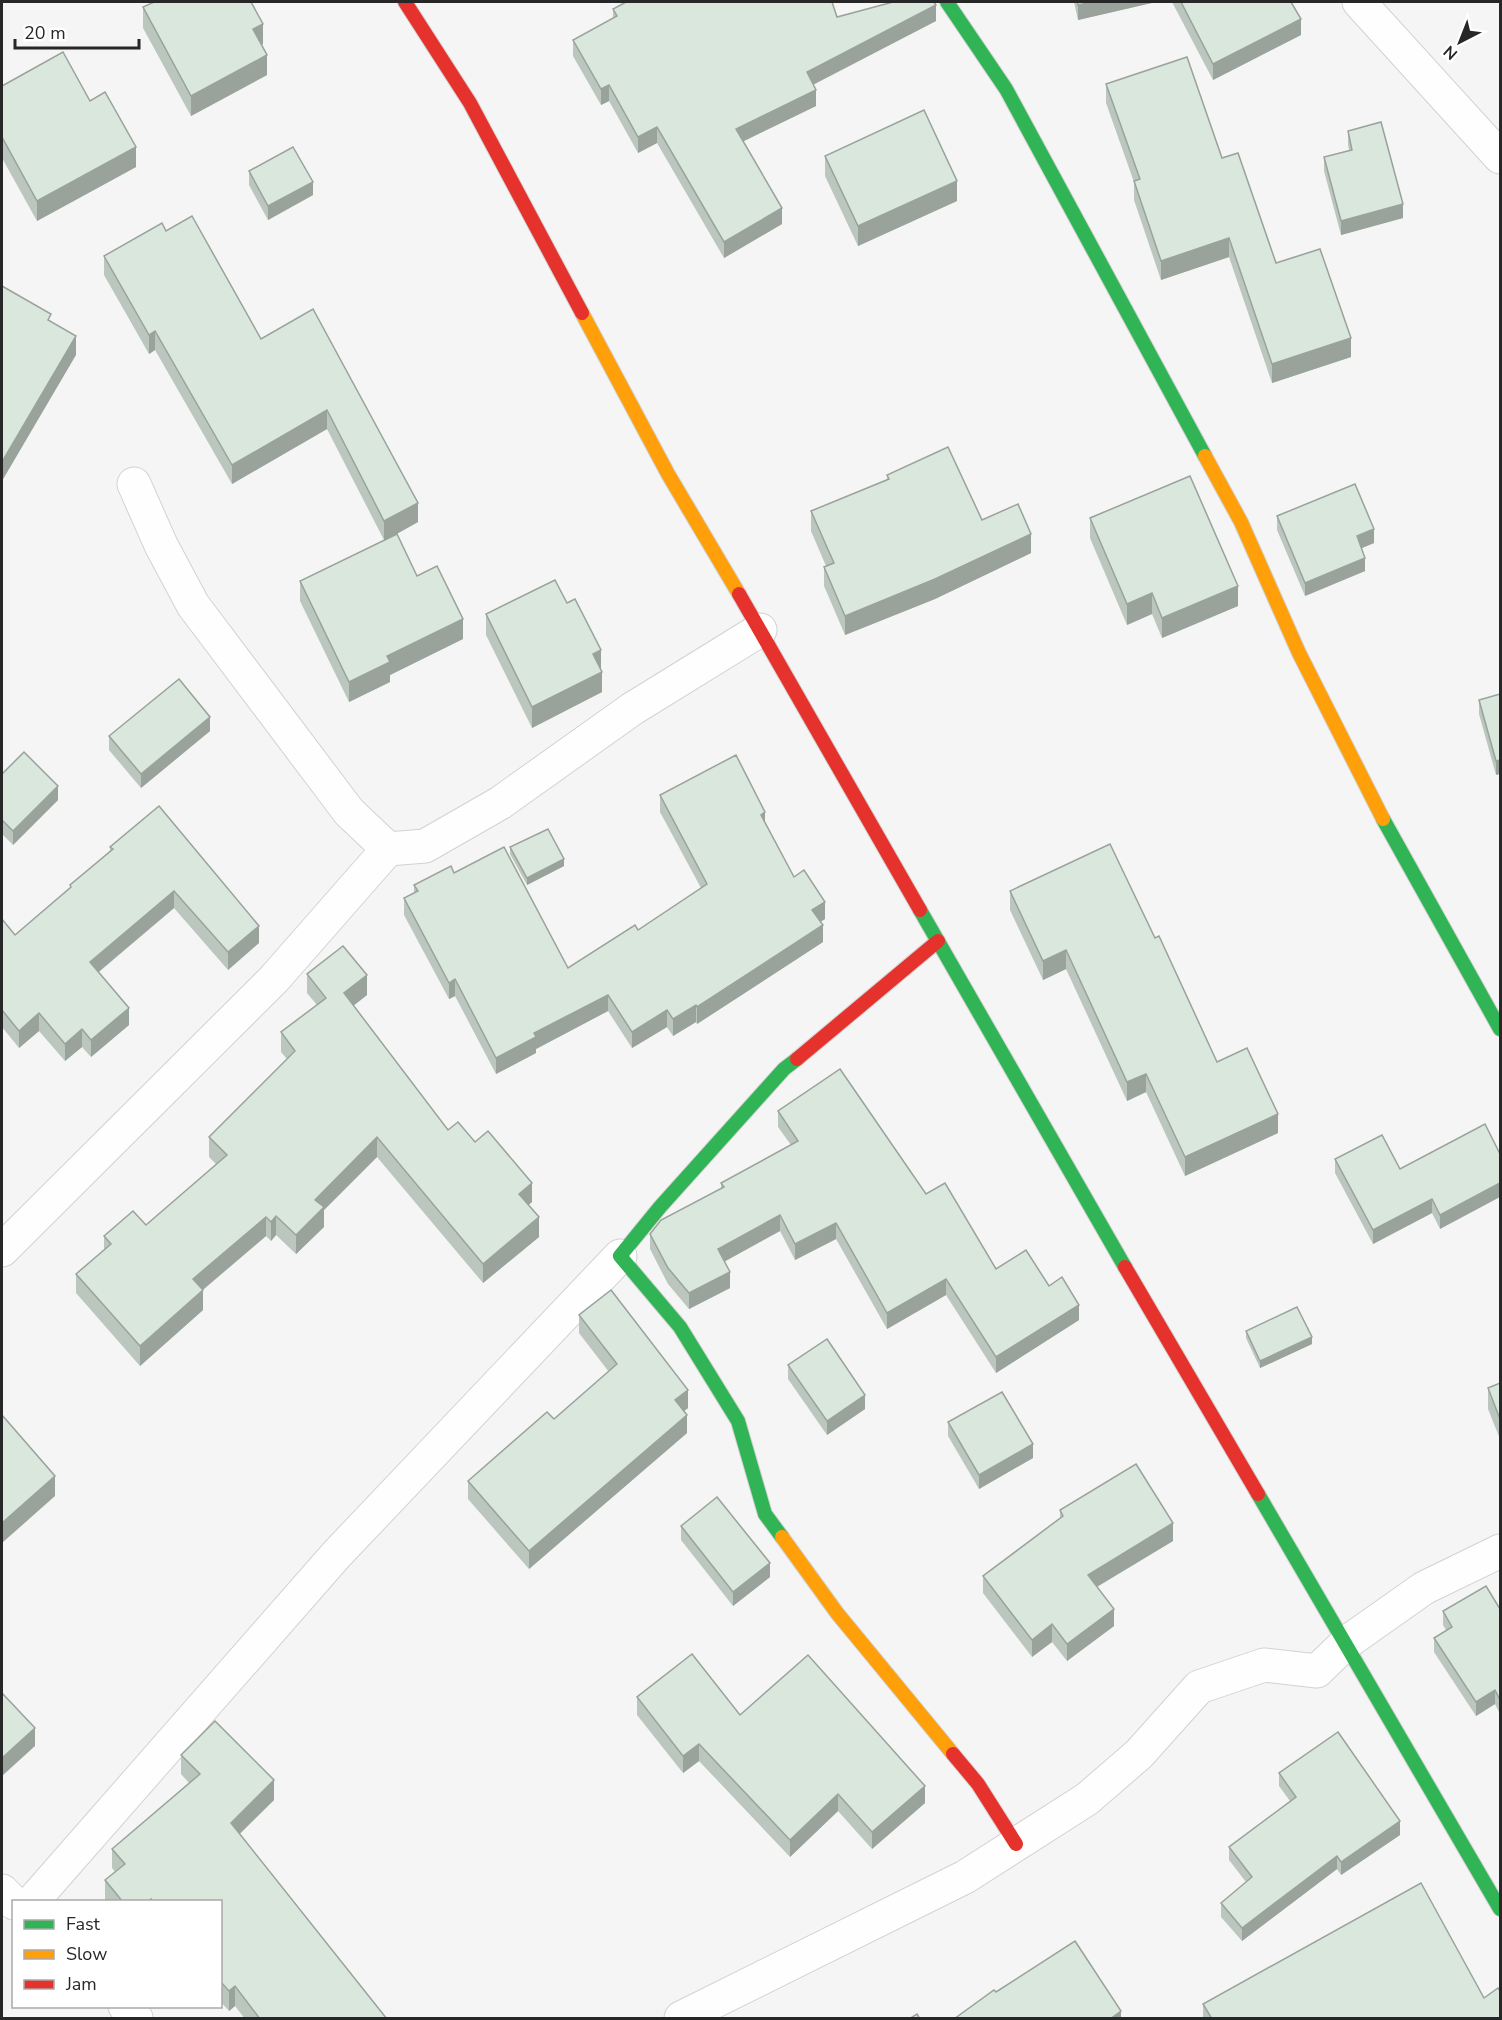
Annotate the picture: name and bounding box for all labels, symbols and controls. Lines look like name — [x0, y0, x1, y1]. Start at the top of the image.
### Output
scale bar — [15, 12, 140, 50]
north arrow — [1430, 12, 1490, 72]
text: 20 m — [24, 21, 66, 45]
text: N — [1439, 40, 1462, 65]
legend — [12, 1900, 222, 2008]
text: Fast — [66, 1912, 101, 1936]
text: Slow — [66, 1942, 107, 1966]
text: Jam — [65, 1972, 97, 1996]

